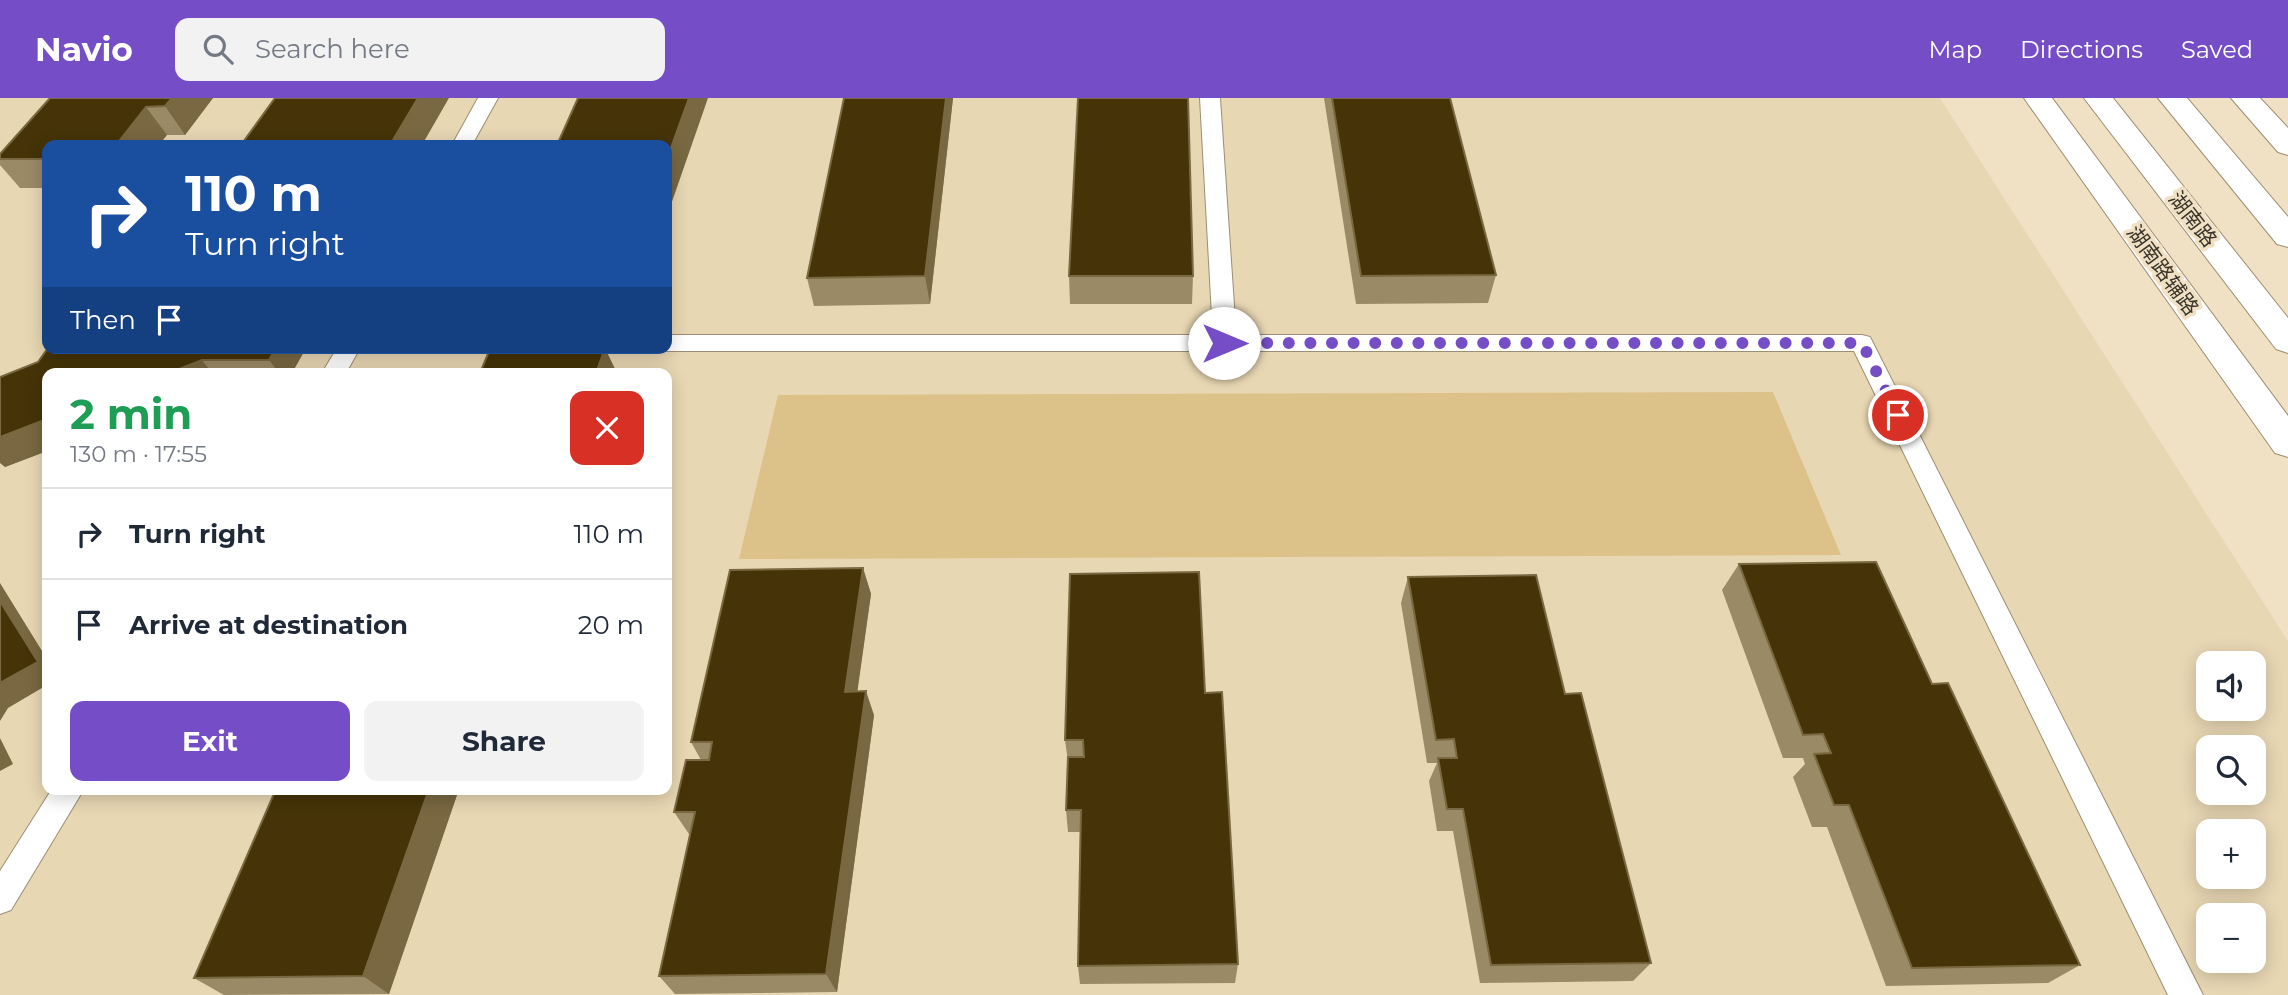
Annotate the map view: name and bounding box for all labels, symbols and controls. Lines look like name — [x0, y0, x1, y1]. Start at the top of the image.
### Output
search box — [175, 18, 665, 81]
text: Navio — [35, 29, 133, 69]
icon: search — [199, 30, 237, 68]
text: Search here — [255, 33, 410, 65]
text: Map — [1929, 35, 1982, 64]
text: Directions — [2020, 35, 2143, 64]
text: Saved — [2181, 35, 2253, 64]
text: 110 m — [185, 164, 322, 223]
icon: right — [70, 168, 161, 259]
street label: 湖南路 — [2164, 186, 2222, 252]
street label: 湖南路辅路 — [2122, 220, 2204, 320]
text: Turn right — [185, 224, 345, 263]
icon: arrive — [150, 301, 188, 339]
text: Then — [70, 304, 136, 336]
position arrow — [1187, 306, 1261, 380]
pin — [1868, 385, 1928, 445]
text: 2 min — [70, 388, 192, 440]
button: close — [570, 391, 644, 465]
icon: arrive — [1879, 396, 1917, 434]
text: 130 m · 17:55 — [70, 440, 207, 468]
icon: right — [70, 515, 108, 553]
text: Turn right — [129, 518, 265, 550]
text: 110 m — [574, 518, 644, 550]
icon: arrive — [70, 606, 108, 644]
text: Arrive at destination — [129, 609, 408, 641]
text: 20 m — [578, 609, 644, 641]
map controls — [2196, 651, 2266, 973]
button: sound — [2196, 651, 2266, 721]
button: Exit — [70, 701, 350, 781]
button: Share — [364, 701, 644, 781]
button: search — [2196, 735, 2266, 805]
button: + — [2196, 819, 2266, 889]
button: − — [2196, 903, 2266, 973]

